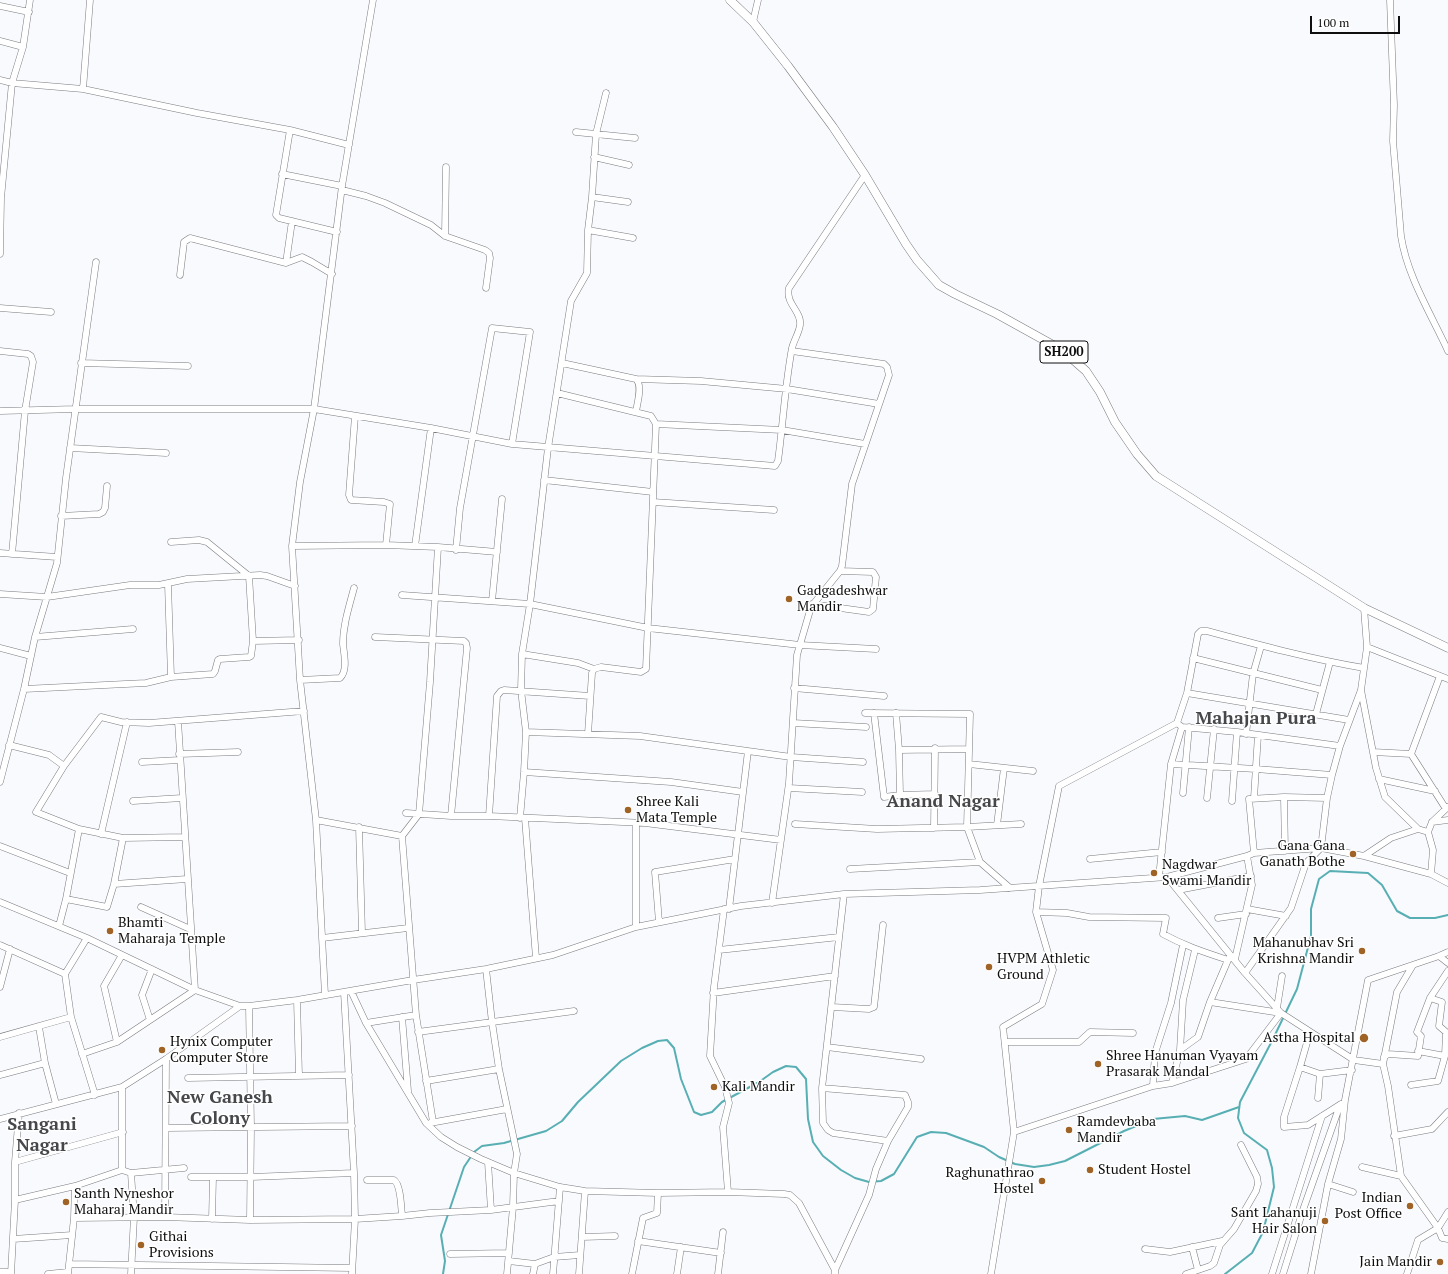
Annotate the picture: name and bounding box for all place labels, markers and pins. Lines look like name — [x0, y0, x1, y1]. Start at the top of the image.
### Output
place label: Gadgadeshwar Mandir — [797, 583, 888, 616]
marker: Gadgadeshwar Mandir — [784, 594, 794, 604]
place label: Shree Kali Mata Temple — [636, 794, 717, 826]
marker: Shree Kali Mata Temple — [623, 805, 633, 815]
place label: Gana Gana Ganath Bothe — [1259, 838, 1345, 870]
marker: Gana Gana Ganath Bothe — [1348, 849, 1358, 859]
place label: Nagdwar Swami Mandir — [1162, 857, 1251, 890]
marker: Nagdwar Swami Mandir — [1149, 868, 1159, 878]
place label: Bhamti Maharaja Temple — [118, 915, 226, 948]
marker: Bhamti Maharaja Temple — [105, 926, 115, 936]
place label: Mahanubhav Sri Krishna Mandir — [1253, 935, 1354, 968]
marker: Mahanubhav Sri Krishna Mandir — [1357, 946, 1367, 956]
place label: HVPM Athletic Ground — [997, 951, 1090, 984]
marker: HVPM Athletic Ground — [984, 962, 994, 972]
place label: Astha Hospital — [1263, 1030, 1355, 1046]
marker: Astha Hospital — [1358, 1032, 1370, 1044]
place label: Hynix Computer Computer Store — [170, 1034, 273, 1066]
marker: Hynix Computer Computer Store — [157, 1045, 167, 1055]
place label: Shree Hanuman Vyayam Prasarak Mandal — [1106, 1048, 1258, 1080]
marker: Shree Hanuman Vyayam Prasarak Mandal — [1093, 1059, 1103, 1069]
place label: Kali Mandir — [722, 1079, 795, 1095]
marker: Kali Mandir — [709, 1082, 719, 1092]
place label: Ramdevbaba Mandir — [1077, 1114, 1156, 1146]
marker: Ramdevbaba Mandir — [1064, 1125, 1074, 1135]
place label: Student Hostel — [1098, 1162, 1191, 1178]
place label: Raghunathrao Hostel — [945, 1165, 1034, 1198]
marker: Student Hostel — [1085, 1165, 1095, 1175]
marker: Raghunathrao Hostel — [1037, 1176, 1047, 1186]
place label: Santh Nyneshor Maharaj Mandir — [74, 1186, 174, 1218]
place label: Indian Post Office — [1335, 1190, 1402, 1222]
marker: Santh Nyneshor Maharaj Mandir — [61, 1197, 71, 1207]
marker: Indian Post Office — [1405, 1201, 1415, 1211]
place label: Sant Lahanuji Hair Salon — [1231, 1205, 1317, 1238]
marker: Sant Lahanuji Hair Salon — [1320, 1216, 1330, 1226]
place label: Githai Provisions — [149, 1229, 214, 1262]
marker: Githai Provisions — [136, 1240, 146, 1250]
place label: Jain Mandir — [1359, 1254, 1432, 1270]
marker: Jain Mandir — [1435, 1257, 1445, 1267]

